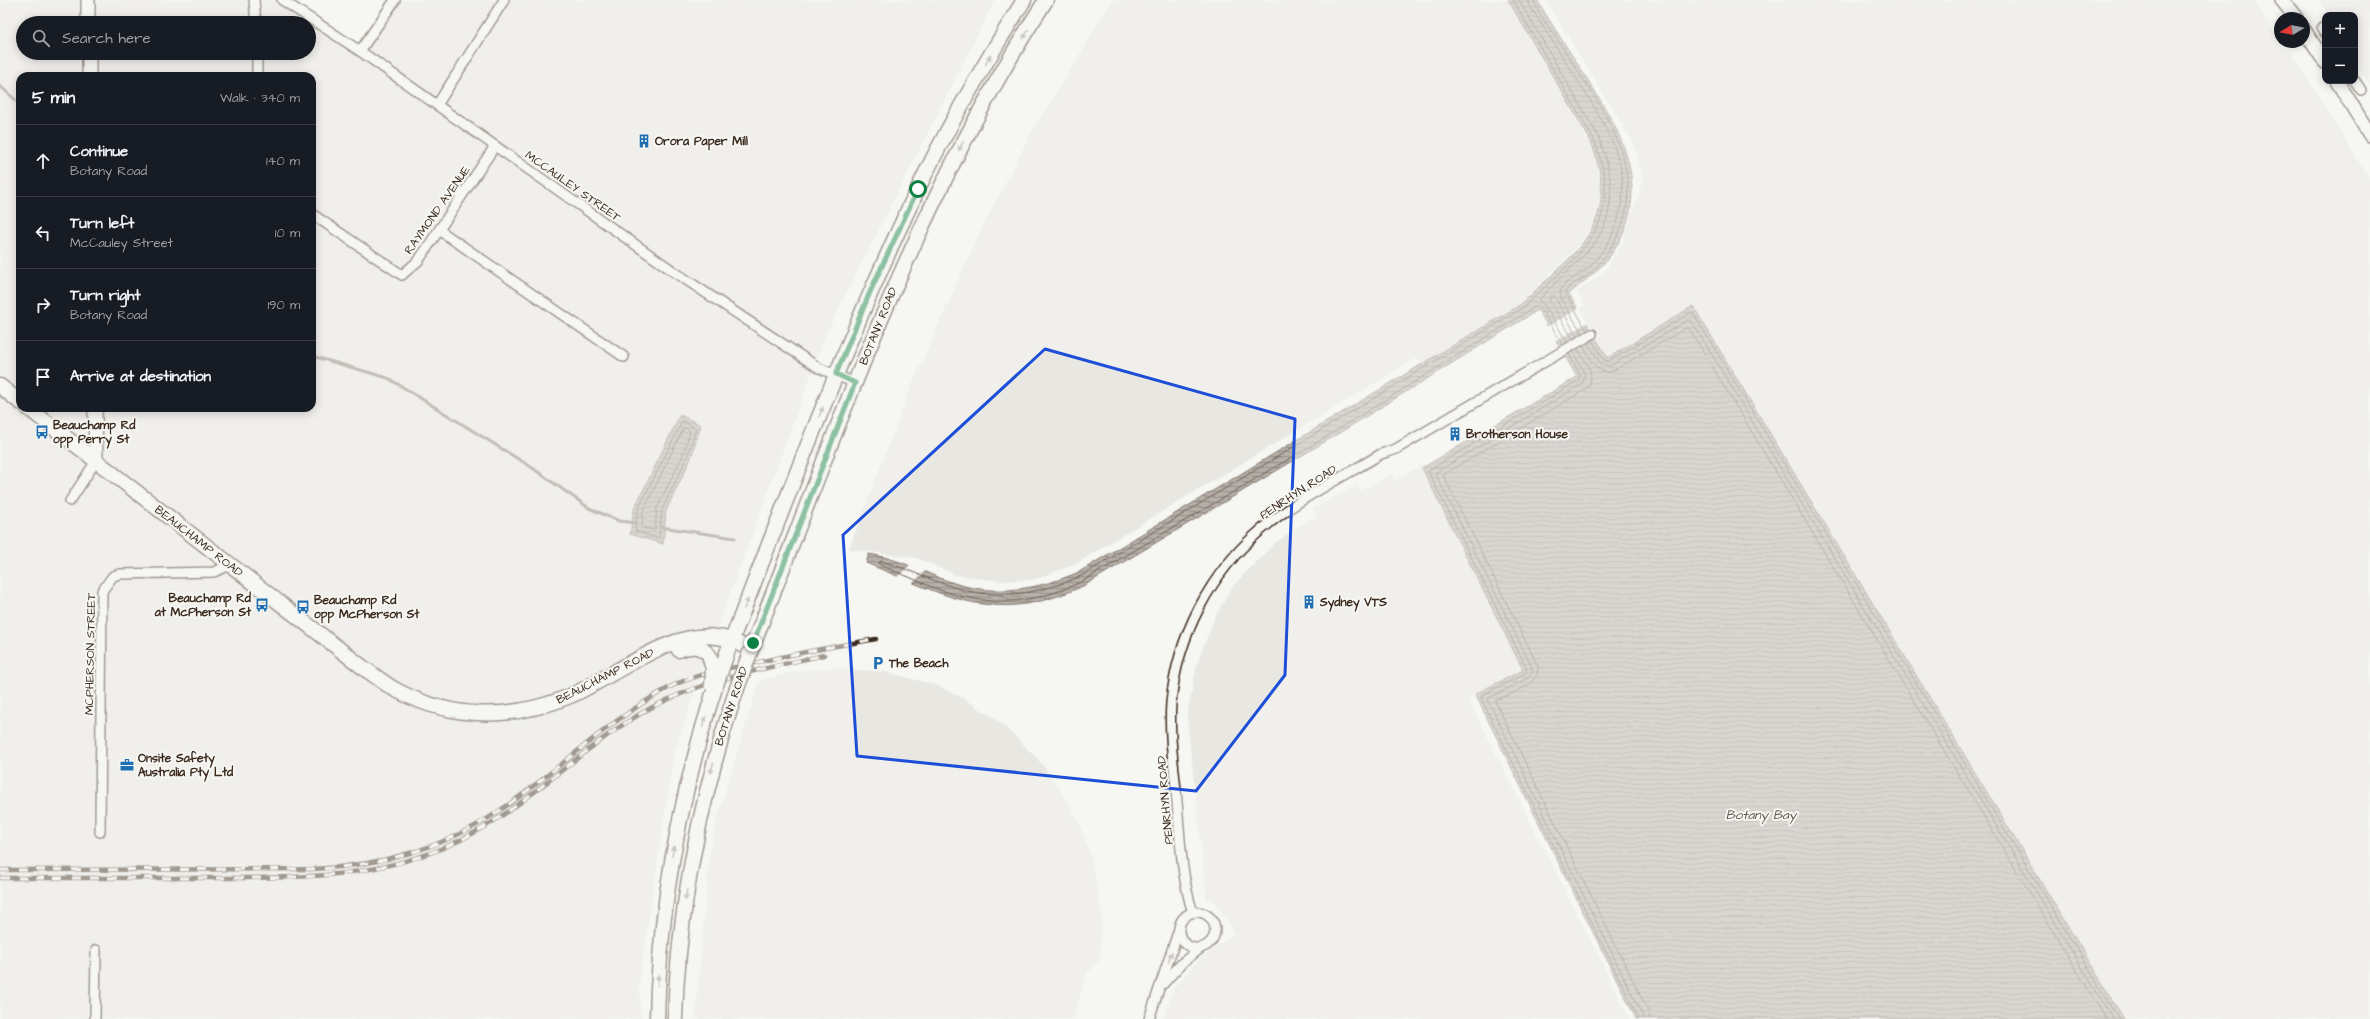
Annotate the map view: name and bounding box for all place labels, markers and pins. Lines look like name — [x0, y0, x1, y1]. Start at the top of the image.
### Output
building icon: Orora Paper Mill — [636, 133, 652, 149]
place label: Orora Paper Mill — [655, 133, 748, 151]
place label: Beauchamp Rd opp Perry St — [53, 417, 136, 449]
bus stop icon: Beauchamp Rd opp Perry St — [34, 424, 50, 440]
building icon: Brotherson House — [1447, 426, 1463, 442]
place label: Brotherson House — [1466, 426, 1569, 443]
place label: Beauchamp Rd at McPherson St — [154, 590, 252, 621]
place label: Beauchamp Rd opp McPherson St — [314, 592, 419, 624]
building icon: Sydney VTS — [1301, 594, 1317, 610]
place label: Sydney VTS — [1319, 594, 1387, 612]
bus stop icon: Beauchamp Rd at McPherson St — [254, 597, 270, 613]
bus stop icon: Beauchamp Rd opp McPherson St — [295, 599, 311, 615]
parking icon: The Beach — [870, 655, 886, 671]
place label: The Beach — [888, 655, 949, 672]
place label: Onsite Safety Australia Pty Ltd — [138, 750, 234, 782]
office icon: Onsite Safety Australia Pty Ltd — [119, 757, 135, 773]

